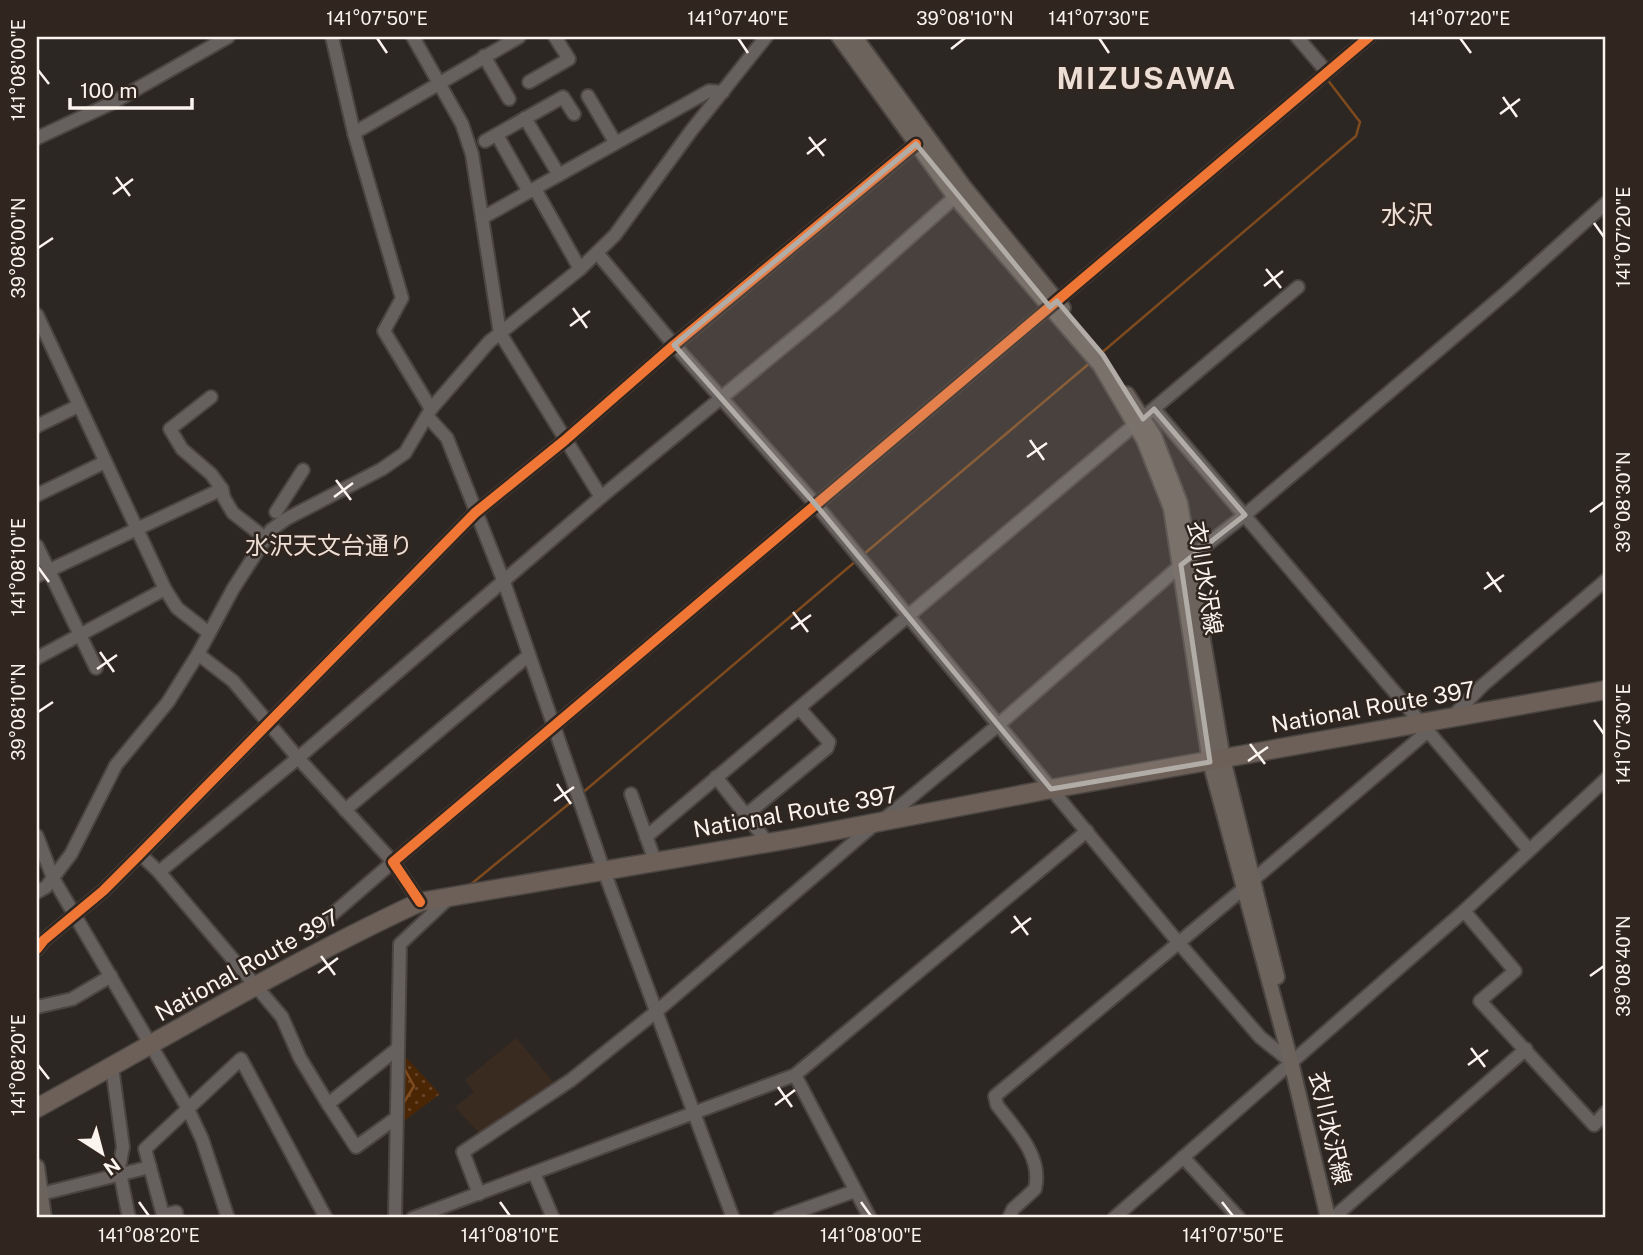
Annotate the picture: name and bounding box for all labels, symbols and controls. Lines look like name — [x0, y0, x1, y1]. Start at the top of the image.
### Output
text: 141°07'50"E — [326, 8, 428, 29]
text: 141°07'40"E — [687, 8, 789, 29]
text: 39°08'10"N — [916, 8, 1014, 29]
text: 141°07'30"E — [1048, 8, 1150, 29]
text: 141°07'20"E — [1410, 8, 1510, 29]
text: 141°08'00"E — [8, 19, 29, 121]
district label: MIZUSAWA — [1057, 60, 1237, 96]
scale bar — [70, 66, 192, 110]
text: 100 m — [80, 78, 137, 103]
text: 141°07'20"E — [1613, 187, 1634, 287]
text: 39°08'00"N — [8, 198, 29, 298]
district label: 水沢 — [1381, 199, 1433, 230]
text: 39°08'30"N — [1613, 451, 1634, 553]
text: 141°08'10"E — [8, 518, 29, 616]
street label: 衣川水沢線 — [1183, 519, 1228, 637]
district label: 水沢天文台通り — [245, 531, 413, 559]
text: 39°08'10"N — [8, 663, 29, 761]
street label: National Route 397 — [1269, 675, 1477, 738]
text: 141°07'30"E — [1613, 683, 1634, 785]
street label: National Route 397 — [691, 780, 899, 843]
street label: National Route 397 — [150, 903, 344, 1026]
text: 39°08'40"N — [1613, 915, 1634, 1017]
text: 141°08'20"E — [8, 1014, 29, 1116]
street label: 衣川水沢線 — [1304, 1069, 1357, 1187]
north arrow — [66, 1118, 136, 1188]
text: N — [100, 1153, 124, 1180]
text: 141°08'20"E — [98, 1225, 200, 1246]
text: 141°08'10"E — [461, 1225, 559, 1246]
text: 141°08'00"E — [820, 1225, 922, 1246]
text: 141°07'50"E — [1182, 1225, 1284, 1246]

